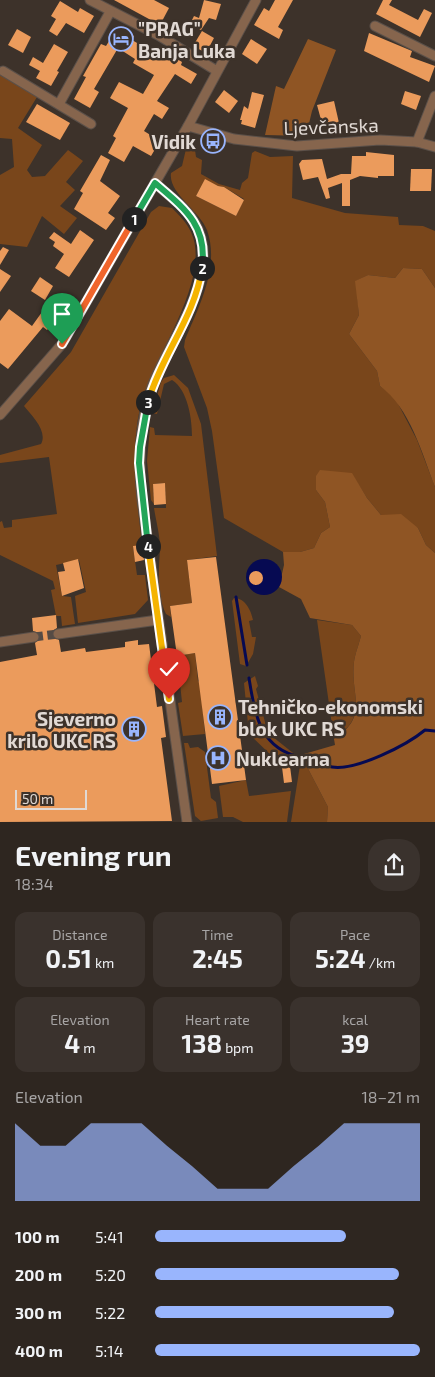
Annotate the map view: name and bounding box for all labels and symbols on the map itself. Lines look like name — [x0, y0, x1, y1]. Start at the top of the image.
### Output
place label: "PRAG" Banja Luka — [138, 17, 236, 62]
hotel icon: "PRAG" Banja Luka — [108, 26, 134, 52]
street label: Ljevčanska — [283, 113, 379, 139]
bus stop icon: Vidik — [200, 128, 226, 154]
place label: Vidik — [151, 130, 196, 153]
pin: 1 — [122, 206, 146, 232]
pin: 2 — [190, 256, 214, 280]
pin — [41, 293, 83, 344]
pin: 3 — [136, 390, 160, 414]
pin: 4 — [136, 534, 160, 558]
pin — [148, 648, 190, 699]
place label: Tehničko-ekonomski blok UKC RS — [238, 695, 423, 740]
building icon: Tehničko-ekonomski blok UKC RS — [207, 704, 233, 730]
place label: Sjeverno krilo UKC RS — [7, 707, 116, 752]
building icon: Sjeverno krilo UKC RS — [121, 716, 147, 742]
hospital icon: Nuklearna — [205, 745, 231, 771]
place label: Nuklearna — [236, 747, 330, 770]
scale bar — [15, 787, 88, 810]

